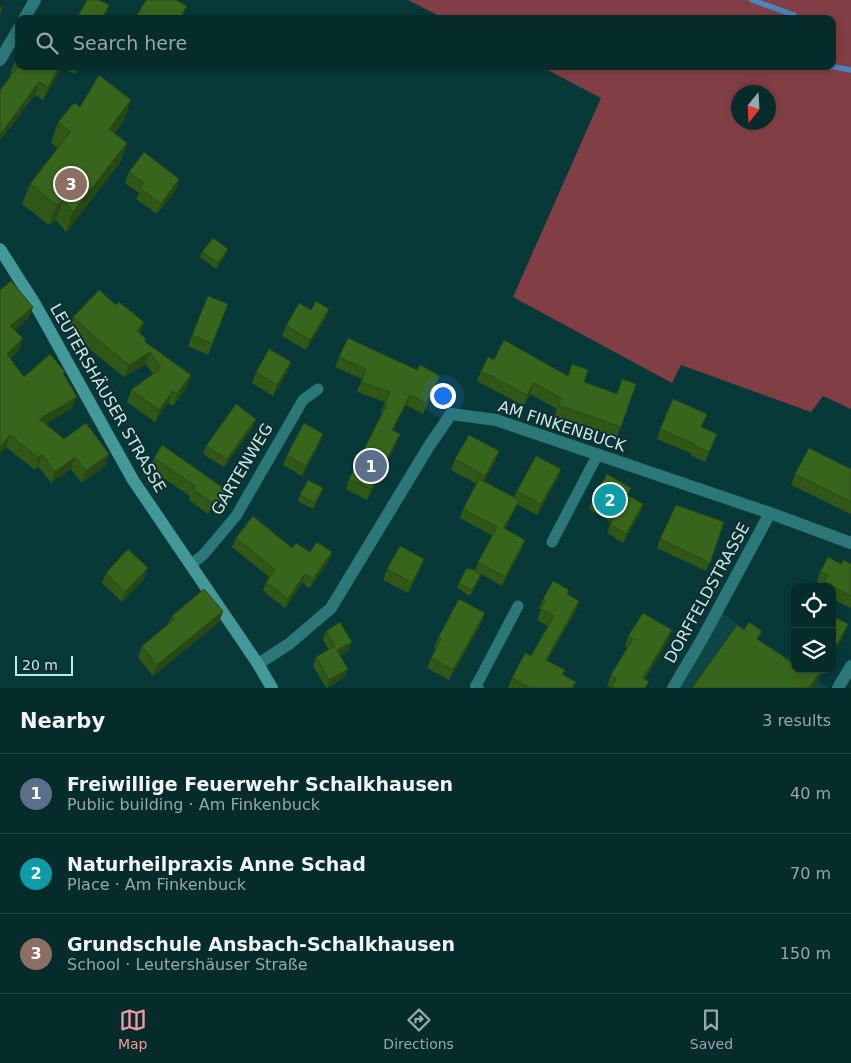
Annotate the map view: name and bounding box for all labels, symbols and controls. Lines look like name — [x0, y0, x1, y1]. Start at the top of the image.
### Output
search box — [15, 15, 836, 70]
icon: search — [33, 29, 61, 57]
text: Search here — [73, 32, 187, 54]
north arrow — [731, 85, 776, 130]
pin: 3 — [55, 165, 87, 203]
street label: LEUTERSHÄUSER STRASSE — [46, 300, 170, 496]
your location — [430, 383, 456, 409]
street label: AM FINKENBUCK — [496, 396, 628, 456]
street label: GARTENWEG — [207, 420, 277, 518]
pin: 1 — [355, 447, 387, 485]
pin: 2 — [594, 481, 626, 519]
street label: DORFFELDSTRASSE — [661, 519, 753, 667]
map controls — [791, 583, 836, 673]
button: locate — [791, 583, 836, 628]
button: layers — [791, 628, 836, 673]
scale bar — [15, 653, 72, 676]
text: 20 m — [22, 657, 58, 673]
text: Nearby — [20, 709, 105, 733]
text: 3 results — [762, 711, 831, 730]
text: Freiwillige Feuerwehr Schalkhausen — [67, 773, 453, 795]
text: 1 — [30, 784, 42, 803]
text: 40 m — [790, 784, 831, 803]
text: Public building · Am Finkenbuck — [67, 795, 320, 814]
text: Naturheilpraxis Anne Schad — [67, 853, 366, 875]
text: 2 — [30, 864, 42, 883]
text: 70 m — [790, 864, 831, 883]
text: Place · Am Finkenbuck — [67, 875, 246, 894]
text: Grundschule Ansbach-Schalkhausen — [67, 933, 455, 955]
text: 3 — [30, 944, 42, 963]
text: 150 m — [780, 944, 831, 963]
text: School · Leutershäuser Straße — [67, 955, 308, 974]
tab: Map — [118, 1006, 147, 1052]
tab: Directions — [383, 1006, 454, 1052]
tab: Saved — [690, 1006, 733, 1052]

